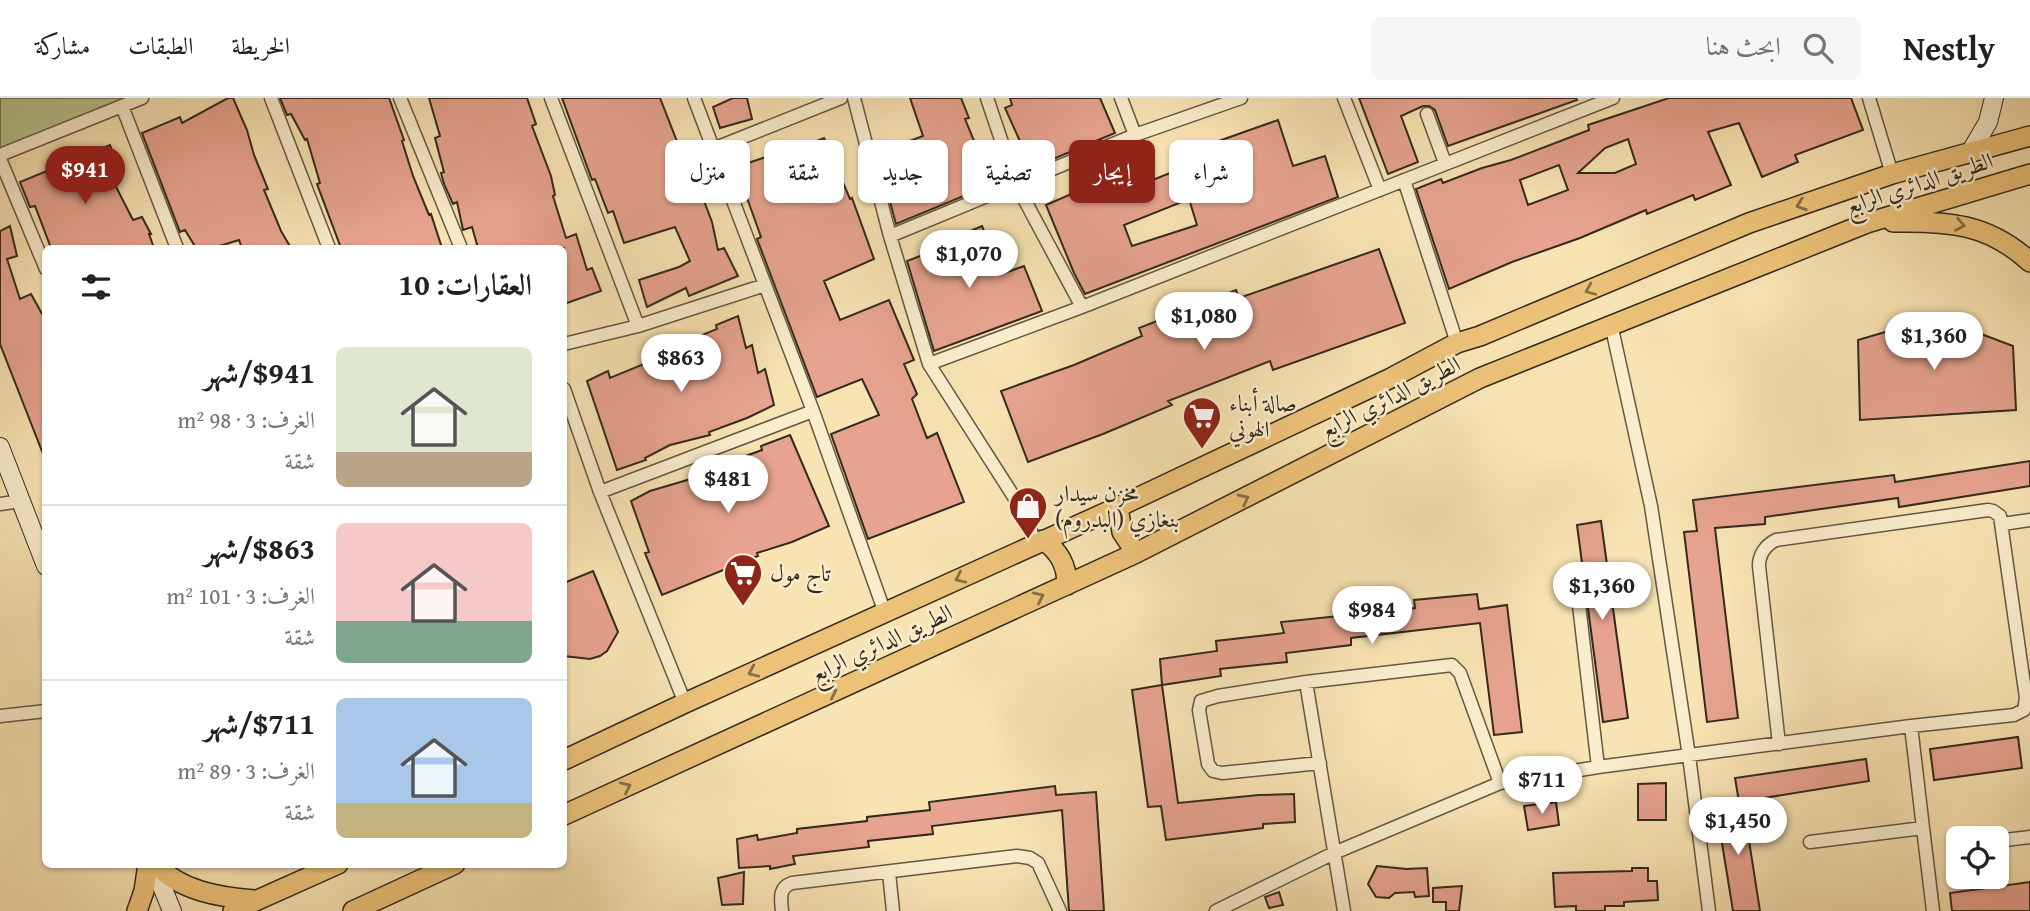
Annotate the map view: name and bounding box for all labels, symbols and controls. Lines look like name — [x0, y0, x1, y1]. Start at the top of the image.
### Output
search box — [1371, 17, 1861, 80]
text: Nestly — [1903, 24, 1995, 72]
text: ابحث هنا — [1706, 26, 1781, 65]
text: مشاركة — [35, 28, 90, 63]
text: الطبقات — [128, 28, 194, 63]
text: الخريطة — [232, 28, 290, 63]
icon: search — [1799, 29, 1837, 67]
chip: منزل — [665, 140, 750, 203]
chip: شقة — [764, 140, 844, 203]
chip: جديد — [858, 140, 948, 203]
chip: تصفية — [962, 140, 1055, 203]
chip: إيجار — [1069, 140, 1155, 203]
chip: شراء — [1169, 140, 1253, 203]
street label: الطريق الدائري الرابع — [1841, 143, 1999, 227]
pin: $941 — [44, 146, 126, 206]
text: $941 — [61, 152, 109, 185]
one-way arrow — [1795, 197, 1807, 211]
one-way arrow — [1954, 217, 1966, 232]
pin: $1,070 — [912, 230, 1026, 290]
text: $1,070 — [936, 236, 1002, 269]
text: العقارات: 10 — [399, 262, 532, 306]
icon: filters — [77, 268, 115, 306]
one-way arrow — [1584, 282, 1597, 296]
pin: $1,080 — [1147, 292, 1261, 352]
text: $1,080 — [1171, 298, 1237, 331]
pin: $1,360 — [1877, 313, 1991, 372]
text: $1,360 — [1901, 318, 1967, 351]
pin: $863 — [640, 334, 722, 394]
text: $863 — [657, 340, 705, 373]
street label: الطريق الدائري الرابع — [1314, 347, 1468, 451]
text: $941/شهر — [204, 350, 315, 394]
icon: home — [392, 375, 476, 459]
place label: صالة أبناء الهوني — [1229, 386, 1297, 448]
supermarket icon: صالة أبناء الهوني — [1181, 395, 1223, 450]
text: الغرف: 3 · 98 m² — [178, 403, 315, 436]
text: شقة — [285, 444, 315, 477]
pin: $481 — [687, 456, 769, 515]
text: $481 — [704, 461, 752, 494]
place label: مخزن سيدار بنغازي (البدروم) — [1053, 476, 1179, 539]
shop icon: مخزن سيدار بنغازي (البدروم) — [1007, 485, 1049, 540]
one-way arrow — [1237, 493, 1249, 507]
text: $863/شهر — [204, 526, 315, 570]
icon: home — [392, 551, 476, 635]
supermarket icon: تاج مول — [722, 552, 764, 607]
place label: تاج مول — [770, 556, 831, 594]
pin: $1,360 — [1545, 562, 1659, 622]
text: $1,360 — [1569, 568, 1635, 601]
one-way arrow — [955, 570, 967, 584]
text: الغرف: 3 · 101 m² — [167, 579, 315, 612]
pin: $984 — [1331, 587, 1413, 646]
one-way arrow — [1032, 591, 1044, 605]
text: $984 — [1348, 592, 1396, 625]
street label: الطريق الدائري الرابع — [804, 595, 960, 695]
text: شقة — [285, 620, 315, 653]
one-way arrow — [748, 664, 760, 678]
one-way arrow — [825, 686, 838, 700]
text: $711/شهر — [204, 701, 315, 745]
icon: home — [392, 726, 476, 810]
text: الغرف: 3 · 89 m² — [178, 754, 315, 787]
pin: $711 — [1501, 756, 1583, 816]
text: $711 — [1518, 762, 1566, 795]
one-way arrow — [618, 781, 631, 795]
text: شقة — [285, 795, 315, 828]
pin: $1,450 — [1681, 798, 1795, 857]
text: $1,450 — [1705, 803, 1771, 836]
map controls — [1946, 826, 2009, 889]
button: locate — [1946, 826, 2009, 889]

